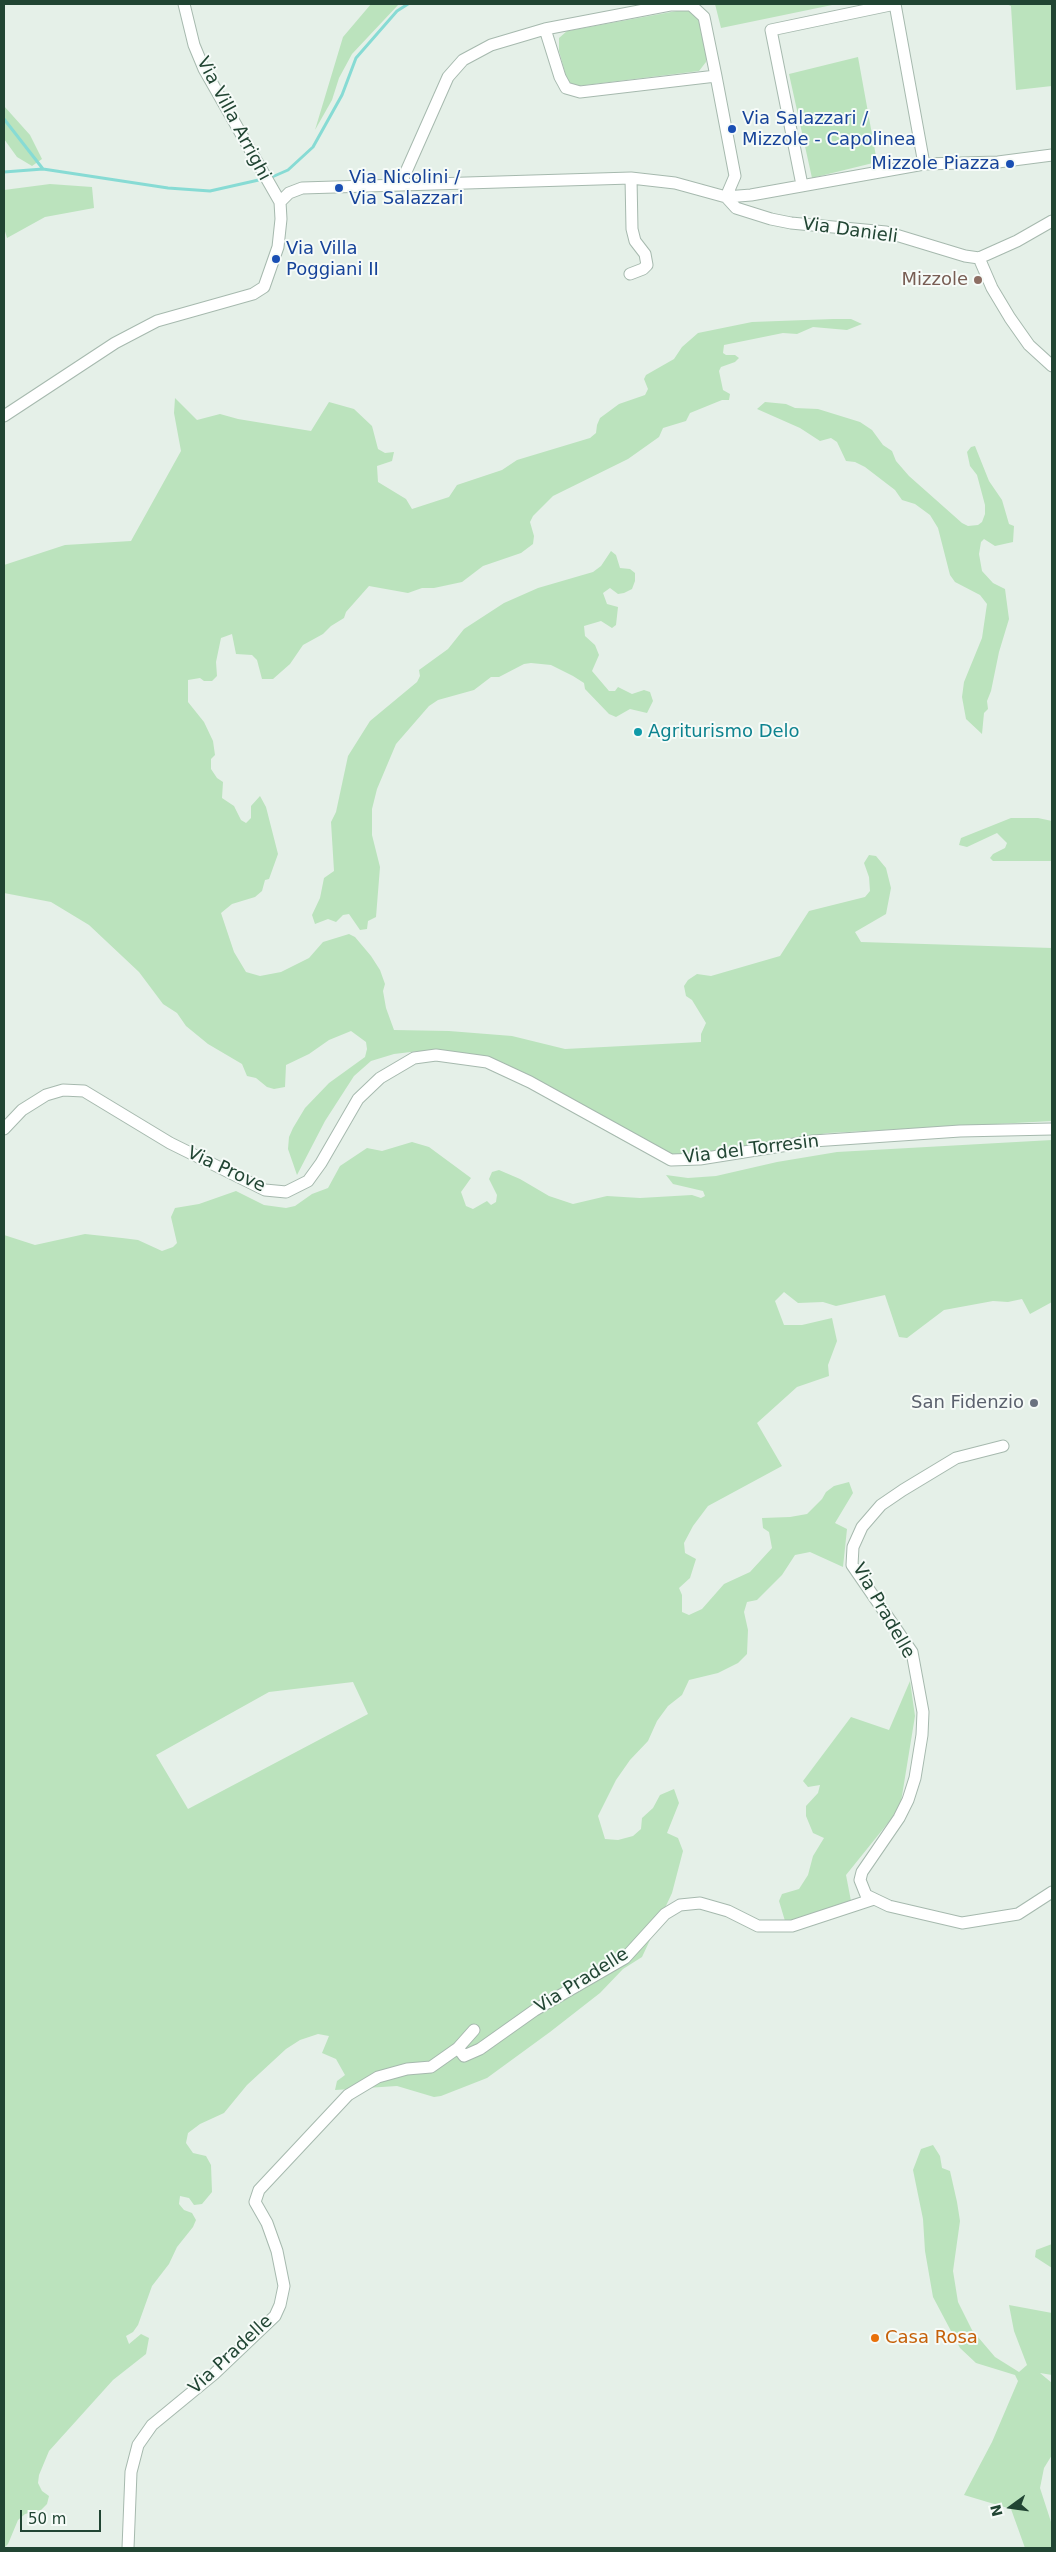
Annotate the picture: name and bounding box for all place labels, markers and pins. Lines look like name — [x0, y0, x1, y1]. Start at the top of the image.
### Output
place label: Via Salazzari / Mizzole - Capolinea — [742, 108, 916, 150]
marker: Via Salazzari / Mizzole - Capolinea — [726, 123, 738, 135]
place label: Mizzole Piazza — [871, 153, 1000, 175]
marker: Mizzole Piazza — [1004, 158, 1016, 170]
place label: Via Nicolini / Via Salazzari — [349, 167, 463, 210]
marker: Via Nicolini / Via Salazzari — [333, 182, 345, 194]
place label: Via Villa Poggiani II — [286, 238, 379, 280]
marker: Via Villa Poggiani II — [270, 253, 282, 265]
place label: Mizzole — [901, 269, 968, 291]
marker: Mizzole — [972, 274, 984, 286]
place label: Agriturismo Delo — [648, 721, 800, 743]
marker: Agriturismo Delo — [632, 726, 644, 738]
place label: San Fidenzio — [911, 1392, 1024, 1414]
marker: San Fidenzio — [1028, 1397, 1040, 1409]
place label: Casa Rosa — [885, 2327, 978, 2349]
marker: Casa Rosa — [869, 2332, 881, 2344]

